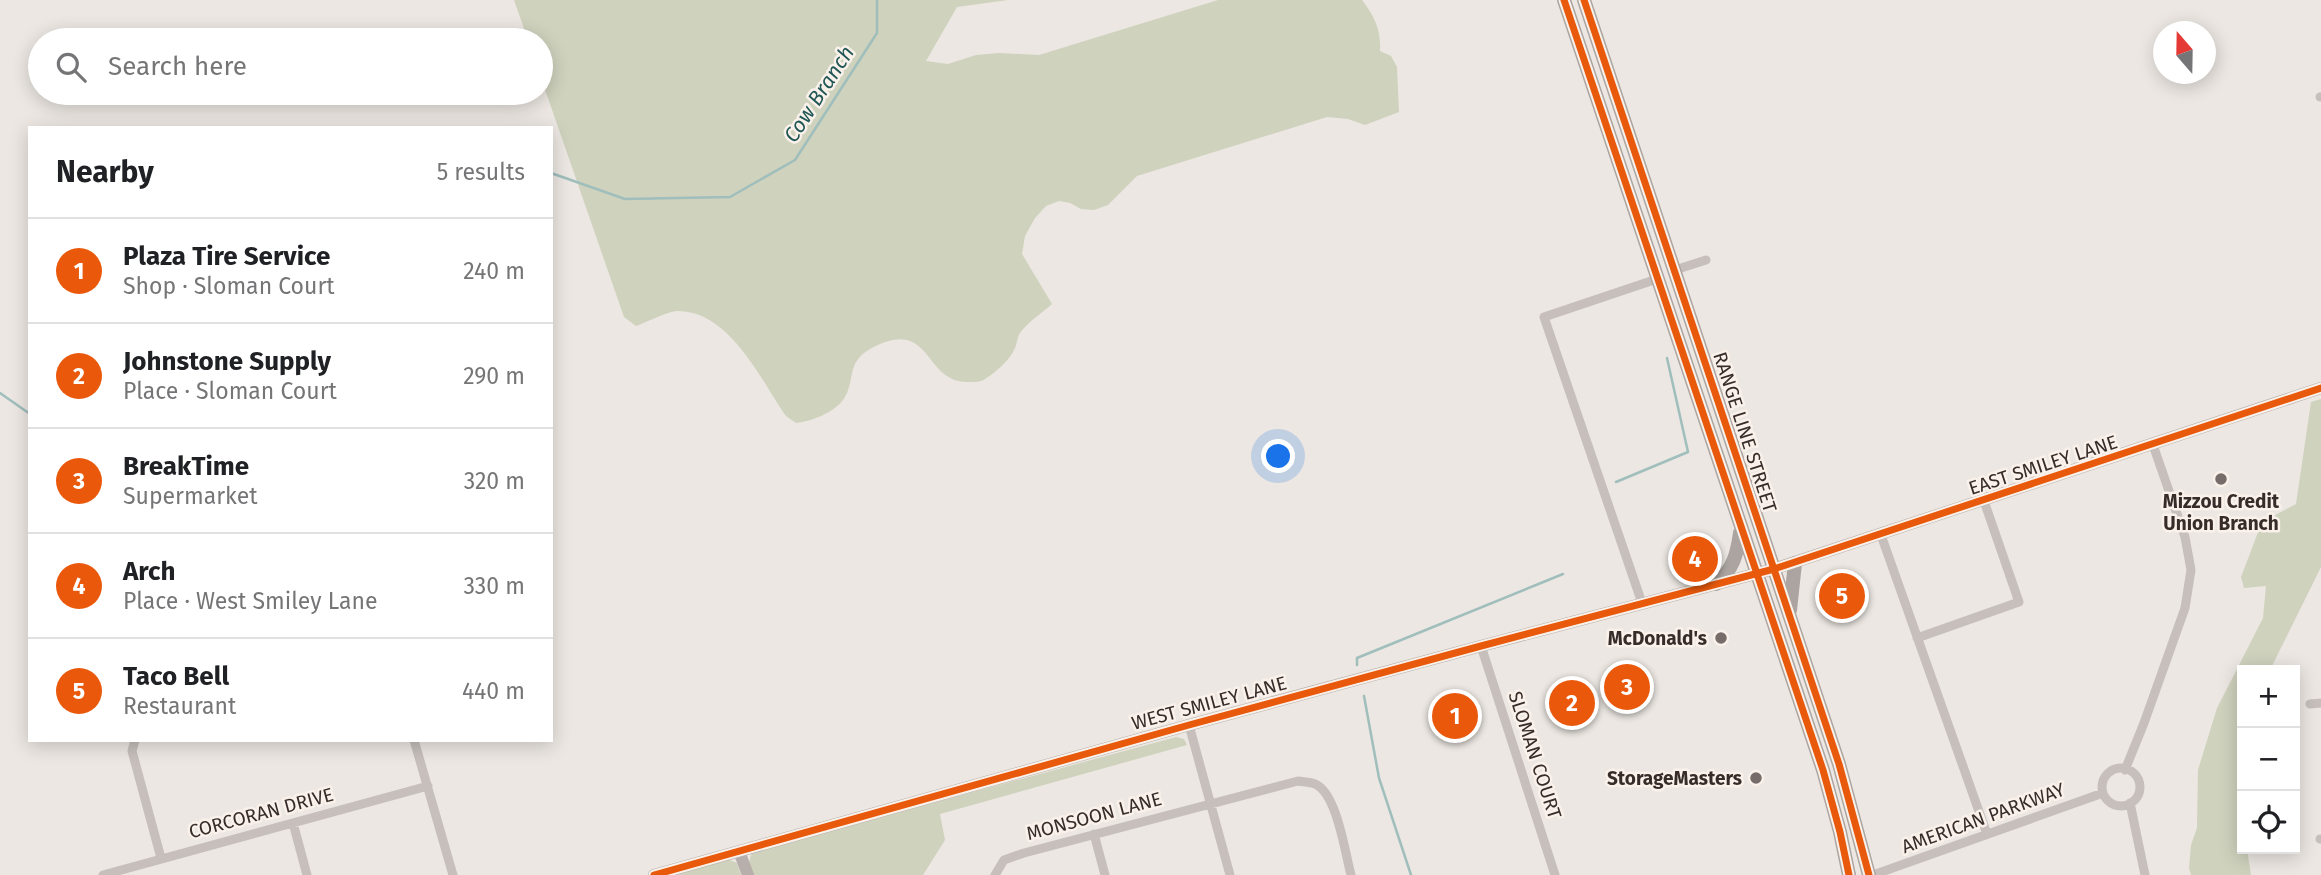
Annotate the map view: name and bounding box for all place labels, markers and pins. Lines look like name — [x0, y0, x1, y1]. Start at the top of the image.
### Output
marker: Mizzou Credit Union Branch — [2213, 471, 2229, 487]
place label: Mizzou Credit Union Branch — [2163, 490, 2280, 535]
pin: 4 — [1672, 533, 1718, 585]
pin: 5 — [1819, 570, 1865, 622]
place label: McDonald's — [1608, 627, 1707, 650]
marker: McDonald's — [1713, 630, 1729, 646]
pin: 3 — [1604, 661, 1650, 713]
pin: 2 — [1549, 677, 1595, 729]
pin: 1 — [1432, 690, 1478, 742]
place label: StorageMasters — [1607, 767, 1742, 790]
marker: StorageMasters — [1748, 770, 1764, 786]

